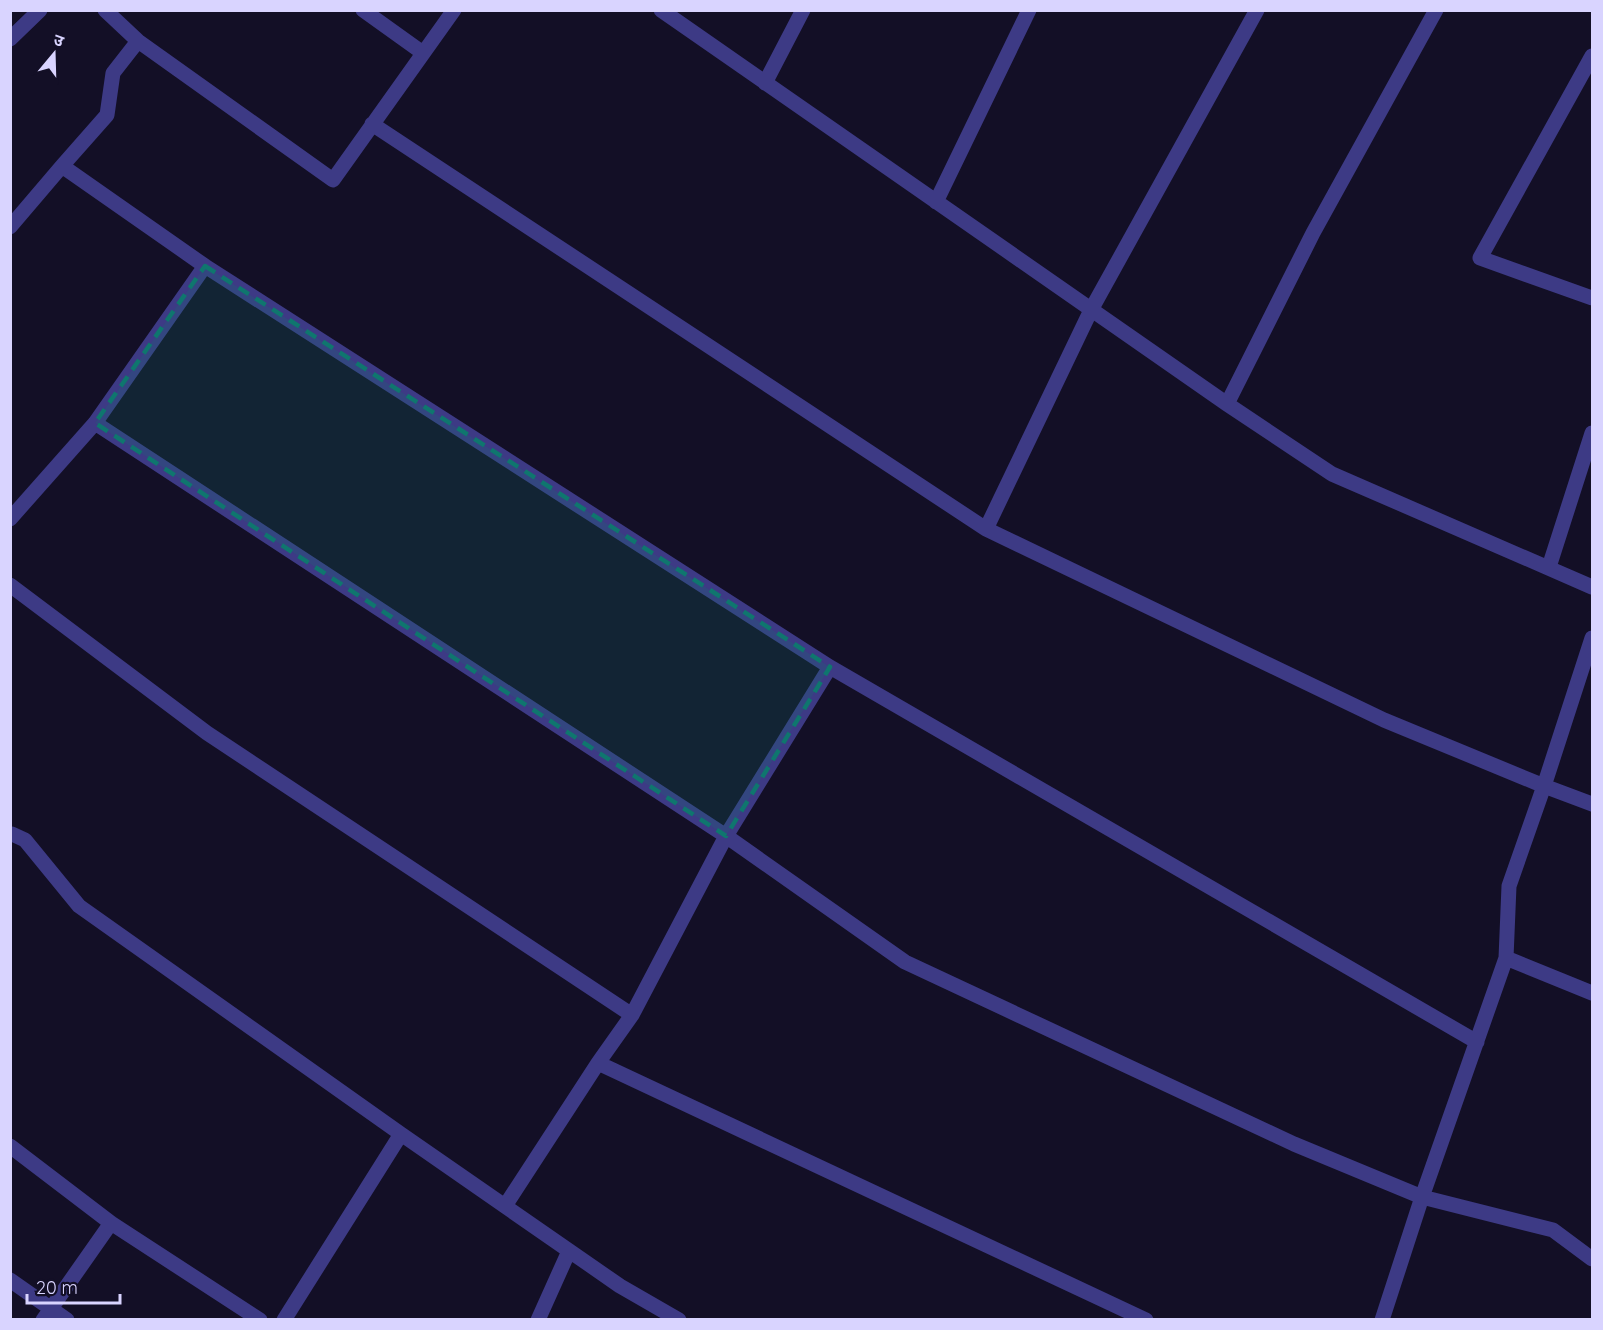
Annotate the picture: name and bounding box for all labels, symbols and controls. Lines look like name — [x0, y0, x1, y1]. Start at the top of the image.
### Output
north arrow — [24, 24, 84, 84]
text: उ — [51, 29, 67, 51]
scale bar — [27, 1267, 120, 1305]
text: 20 m — [36, 1276, 78, 1299]

